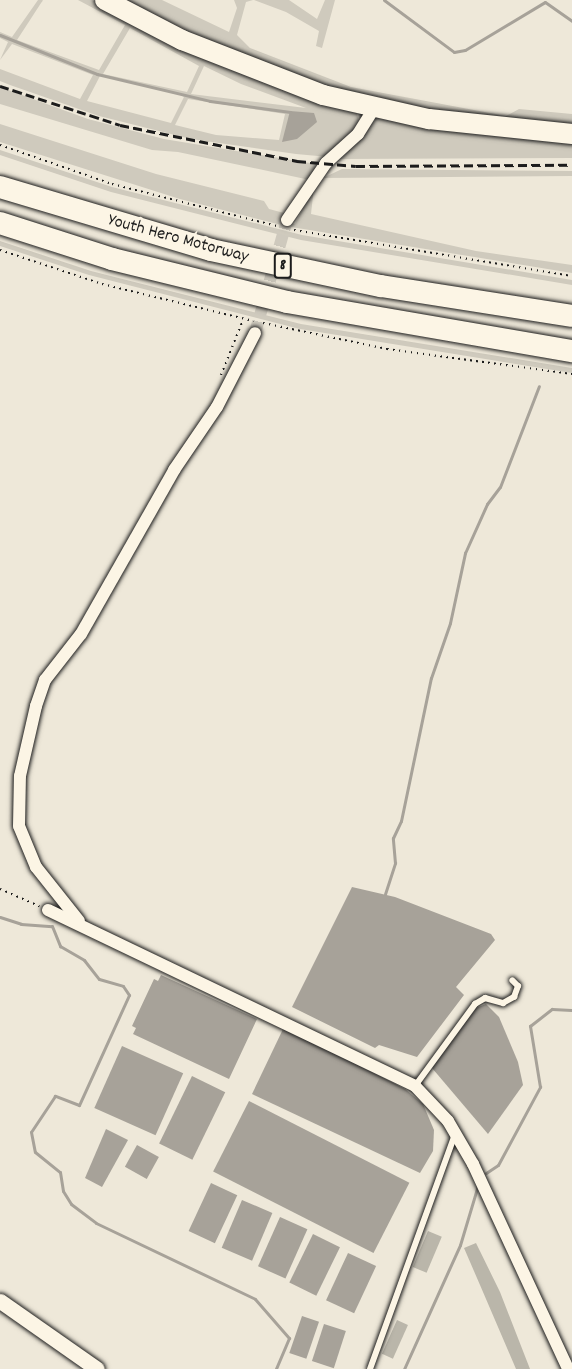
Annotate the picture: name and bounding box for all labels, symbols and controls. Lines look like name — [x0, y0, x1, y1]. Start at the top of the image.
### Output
street label: Youth Hero Motorway — [105, 211, 251, 269]
road number: 8 — [272, 253, 294, 279]

